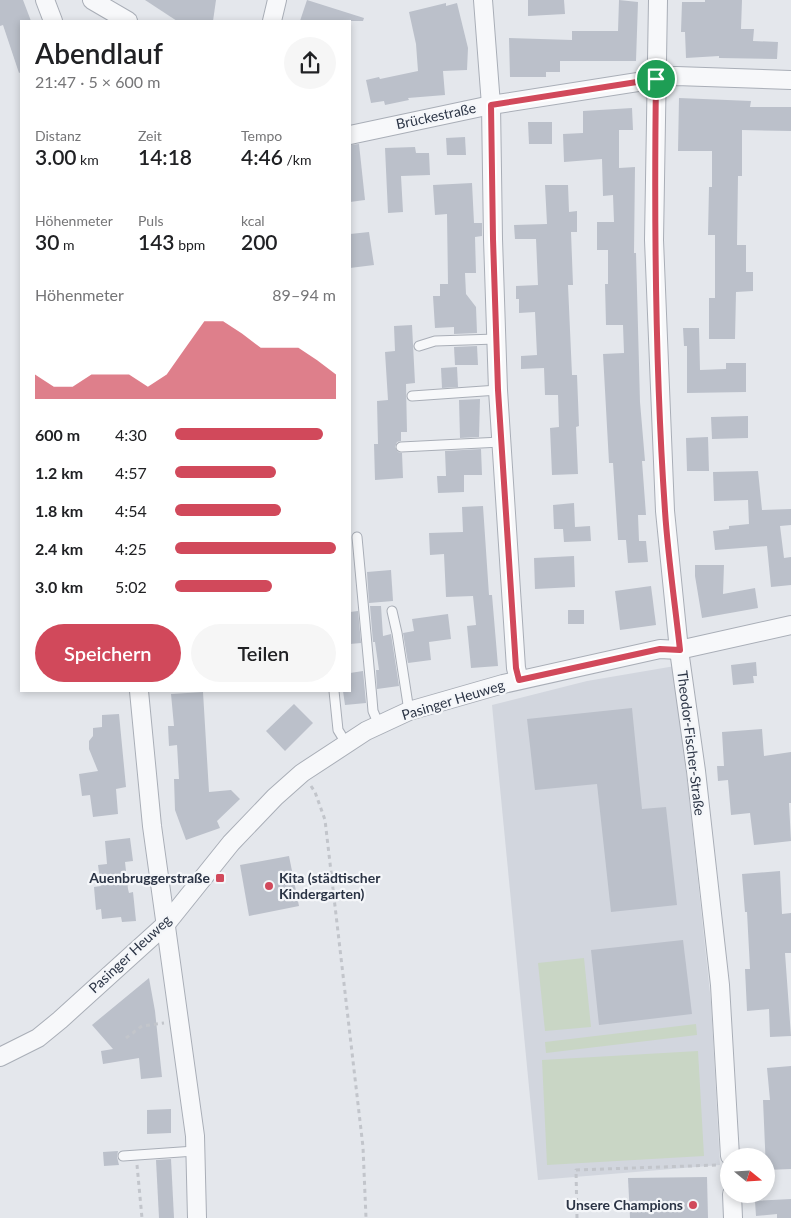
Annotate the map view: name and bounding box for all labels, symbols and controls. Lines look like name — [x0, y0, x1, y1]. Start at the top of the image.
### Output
text: Abendlauf — [35, 36, 163, 70]
button: share — [284, 37, 336, 89]
pin — [635, 58, 677, 100]
icon: arrive — [642, 65, 670, 93]
text: 21:47 · 5 × 600 m — [35, 72, 160, 91]
street label: Brückestraße — [394, 99, 477, 132]
text: Distanz — [35, 127, 81, 144]
text: Zeit — [138, 127, 162, 144]
text: Tempo — [241, 127, 282, 144]
text: 3.00 — [35, 144, 77, 169]
text: 14:18 — [138, 144, 192, 169]
text: 4:46 — [241, 144, 283, 169]
text: km — [77, 151, 99, 168]
text: /km — [283, 151, 311, 168]
text: Höhenmeter — [35, 212, 113, 229]
text: Puls — [138, 212, 164, 229]
text: kcal — [241, 212, 265, 229]
text: 30 — [35, 229, 59, 254]
text: 143 — [138, 229, 175, 254]
text: 200 — [241, 229, 278, 254]
text: m — [59, 236, 74, 253]
text: bpm — [175, 236, 205, 253]
text: Höhenmeter — [35, 285, 124, 304]
text: 89–94 m — [272, 285, 336, 304]
text: 600 m — [35, 425, 80, 444]
text: 4:30 — [115, 425, 147, 444]
text: 1.2 km — [35, 463, 83, 482]
text: 4:57 — [115, 463, 147, 482]
text: 1.8 km — [35, 501, 83, 520]
text: 4:54 — [115, 501, 147, 520]
text: 2.4 km — [35, 539, 83, 558]
text: 4:25 — [115, 539, 147, 558]
text: 3.0 km — [35, 577, 83, 596]
text: 5:02 — [115, 577, 147, 596]
button: Speichern — [35, 624, 181, 682]
button: Teilen — [191, 624, 336, 682]
street label: Theodor-Fischer-Straße — [674, 669, 709, 816]
street label: Pasinger Heuweg — [399, 676, 506, 723]
place label: Auenbruggerstraße — [88, 869, 211, 886]
place label: Kita (städtischer Kindergarten) — [279, 869, 381, 902]
marker: Auenbruggerstraße — [214, 872, 226, 884]
marker: Kita (städtischer Kindergarten) — [263, 880, 275, 892]
street label: Pasinger Heuweg — [85, 911, 174, 996]
north arrow — [720, 1148, 775, 1202]
map controls — [720, 1148, 775, 1203]
place label: Unsere Champions — [566, 1196, 683, 1213]
marker: Unsere Champions — [687, 1199, 699, 1211]

